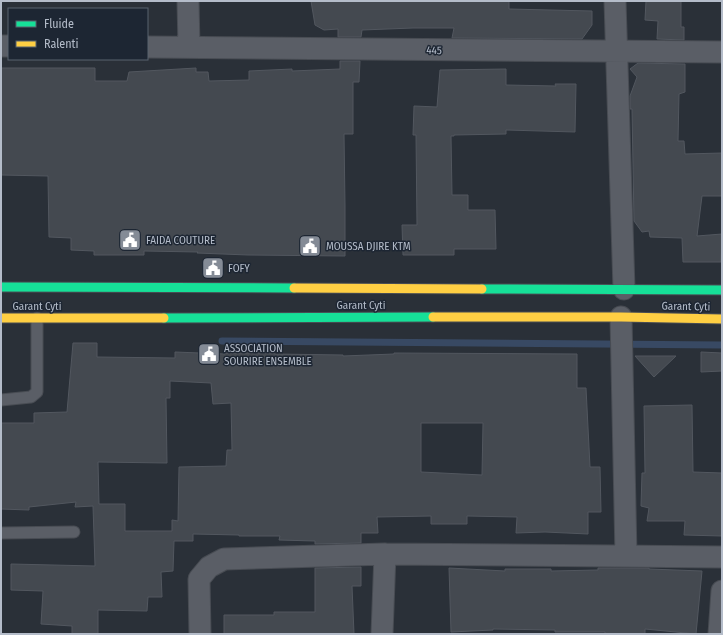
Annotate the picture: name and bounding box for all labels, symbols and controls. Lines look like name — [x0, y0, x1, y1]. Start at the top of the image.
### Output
legend — [8, 8, 148, 60]
text: Fluide — [44, 17, 74, 31]
text: Ralenti — [44, 37, 79, 51]
street label: 445 — [426, 44, 442, 57]
public building icon: FAIDA COUTURE — [117, 227, 143, 253]
public building icon: MOUSSA DJIRE KTM — [297, 233, 323, 259]
place label: FAIDA COUTURE — [146, 234, 215, 247]
place label: MOUSSA DJIRE KTM — [326, 240, 411, 253]
public building icon: FOFY — [200, 255, 226, 281]
place label: FOFY — [228, 262, 250, 275]
street label: Garant Cyti — [337, 299, 386, 312]
street label: Garant Cyti — [13, 300, 62, 313]
street label: Garant Cyti — [661, 300, 711, 313]
public building icon: ASSOCIATION SOURIRE ENSEMBLE — [196, 341, 222, 367]
place label: ASSOCIATION SOURIRE ENSEMBLE — [224, 342, 312, 368]

